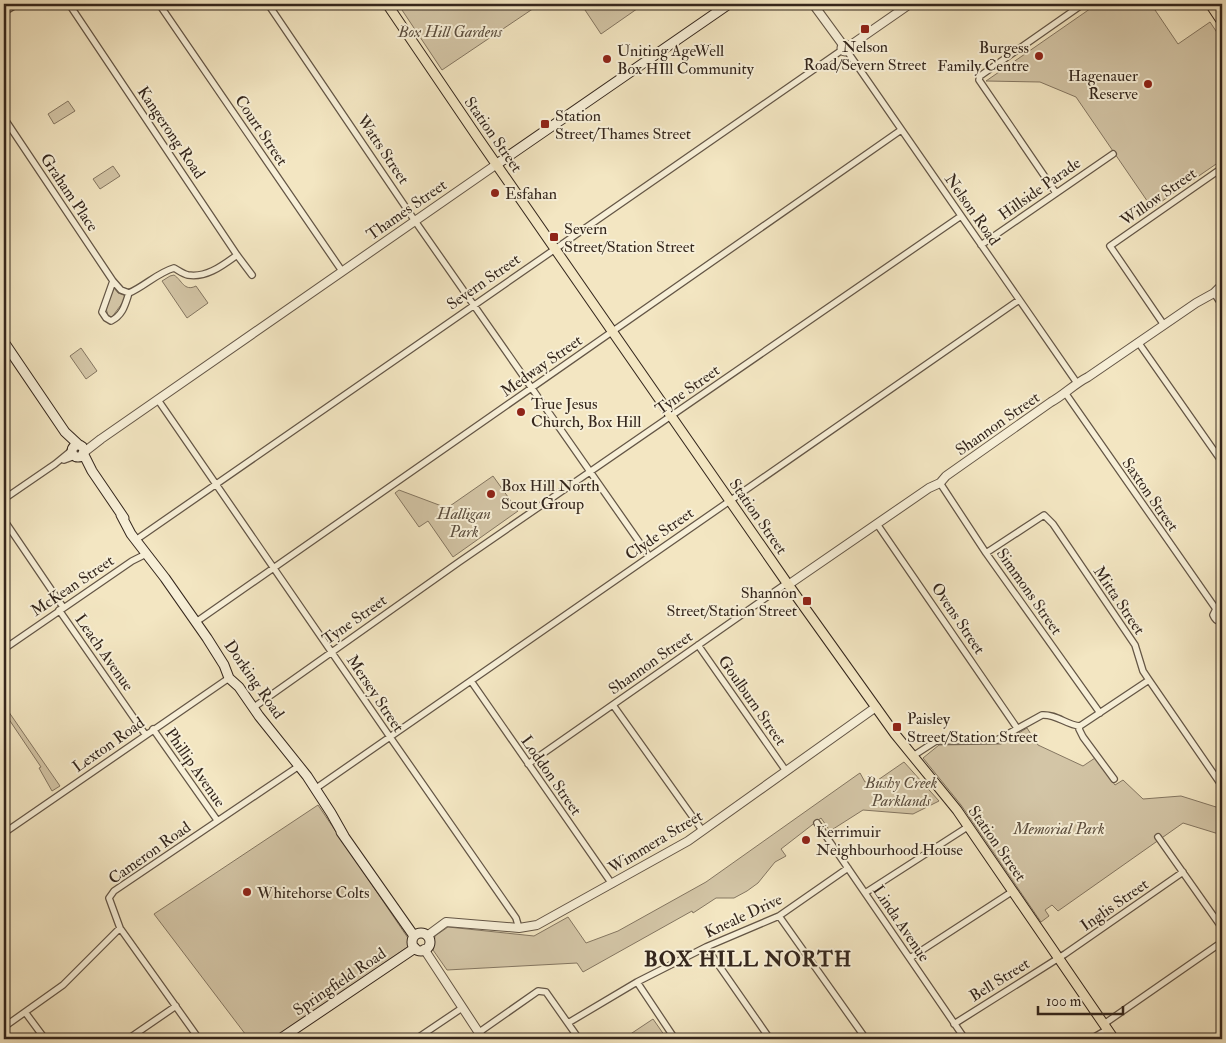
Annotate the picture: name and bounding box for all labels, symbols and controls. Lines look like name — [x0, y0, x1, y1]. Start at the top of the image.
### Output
park label: Box Hill Gardens — [397, 22, 503, 42]
marker: Nelson Road/Severn Street — [859, 23, 871, 35]
place label: Nelson Road/Severn Street — [804, 37, 926, 75]
place label: Burgess Family Centre — [937, 38, 1029, 76]
place label: Uniting AgeWell Box HIll Community — [617, 41, 755, 79]
marker: Burgess Family Centre — [1033, 50, 1045, 62]
marker: Uniting AgeWell Box HIll Community — [601, 53, 613, 65]
place label: Hagenauer Reserve — [1068, 66, 1138, 104]
marker: Hagenauer Reserve — [1142, 78, 1154, 90]
street label: Kangerong Road — [133, 83, 209, 183]
street label: Court Street — [230, 91, 292, 170]
street label: Station Street — [460, 93, 527, 176]
place label: Station Street/Thames Street — [555, 106, 691, 144]
street label: Watts Street — [352, 110, 414, 188]
marker: Station Street/Thames Street — [539, 118, 551, 130]
street label: Graham Place — [36, 150, 103, 236]
street label: Hillside Parade — [995, 153, 1085, 224]
street label: Willow Street — [1116, 163, 1200, 231]
street label: Nelson Road — [940, 170, 1004, 249]
street label: Thames Street — [363, 175, 451, 245]
place label: Esfahan — [505, 184, 557, 204]
marker: Esfahan — [489, 187, 501, 199]
place label: Severn Street/Station Street — [564, 219, 695, 257]
marker: Severn Street/Station Street — [548, 231, 560, 243]
street label: Severn Street — [443, 249, 524, 314]
street label: Medway Street — [497, 330, 586, 401]
street label: Tyne Street — [651, 360, 724, 419]
street label: Shannon Street — [952, 387, 1044, 460]
place label: True Jesus Church, Box Hill — [531, 394, 641, 432]
marker: True Jesus Church, Box Hill — [515, 406, 527, 418]
street label: Saxton Street — [1117, 454, 1183, 535]
street label: Station Street — [725, 475, 792, 558]
place label: Box Hill North Scout Group — [501, 476, 600, 515]
marker: Box Hill North Scout Group — [485, 488, 497, 500]
street label: Clyde Street — [621, 503, 698, 565]
park label: Halligan Park — [436, 504, 491, 542]
street label: Simmons Street — [992, 544, 1066, 639]
street label: McKean Street — [27, 551, 118, 621]
street label: Mitta Street — [1089, 562, 1149, 639]
street label: Ovens Street — [927, 579, 989, 658]
place label: Shannon Street/Station Street — [666, 583, 797, 621]
street label: Tyne Street — [318, 590, 391, 649]
marker: Shannon Street/Station Street — [801, 595, 813, 607]
street label: Leach Avenue — [70, 610, 138, 695]
street label: Shannon Street — [605, 626, 697, 699]
street label: Dorking Road — [220, 636, 289, 723]
street label: Mersey Street — [342, 651, 408, 736]
street label: Goulburn Street — [714, 652, 791, 750]
place label: Paisley Street/Station Street — [907, 709, 1038, 747]
street label: Lexton Road — [69, 713, 149, 777]
marker: Paisley Street/Station Street — [891, 721, 903, 733]
street label: Phillip Avenue — [160, 724, 230, 812]
street label: Loddon Street — [516, 732, 586, 819]
park label: Bushy Creek Parklands — [864, 773, 938, 811]
street label: Station Street — [964, 802, 1031, 885]
street label: Wimmera Street — [604, 806, 706, 878]
street label: Cameron Road — [105, 817, 195, 889]
park label: Memorial Park — [1012, 819, 1105, 839]
place label: Kerrimuir Neighbourhood House — [816, 822, 963, 860]
marker: Kerrimuir Neighbourhood House — [800, 834, 812, 846]
street label: Inglis Street — [1077, 874, 1152, 935]
street label: Linda Avenue — [868, 881, 934, 966]
place label: Whitehorse Colts — [256, 883, 369, 903]
marker: Whitehorse Colts — [241, 886, 253, 898]
street label: Kneale Drive — [701, 889, 786, 943]
street label: Springfield Road — [289, 943, 390, 1021]
district label: BOX HILL NORTH — [644, 946, 852, 973]
street label: Bell Street — [966, 954, 1033, 1006]
scale bar — [1038, 983, 1124, 1015]
text: 100 m — [1046, 992, 1082, 1011]

